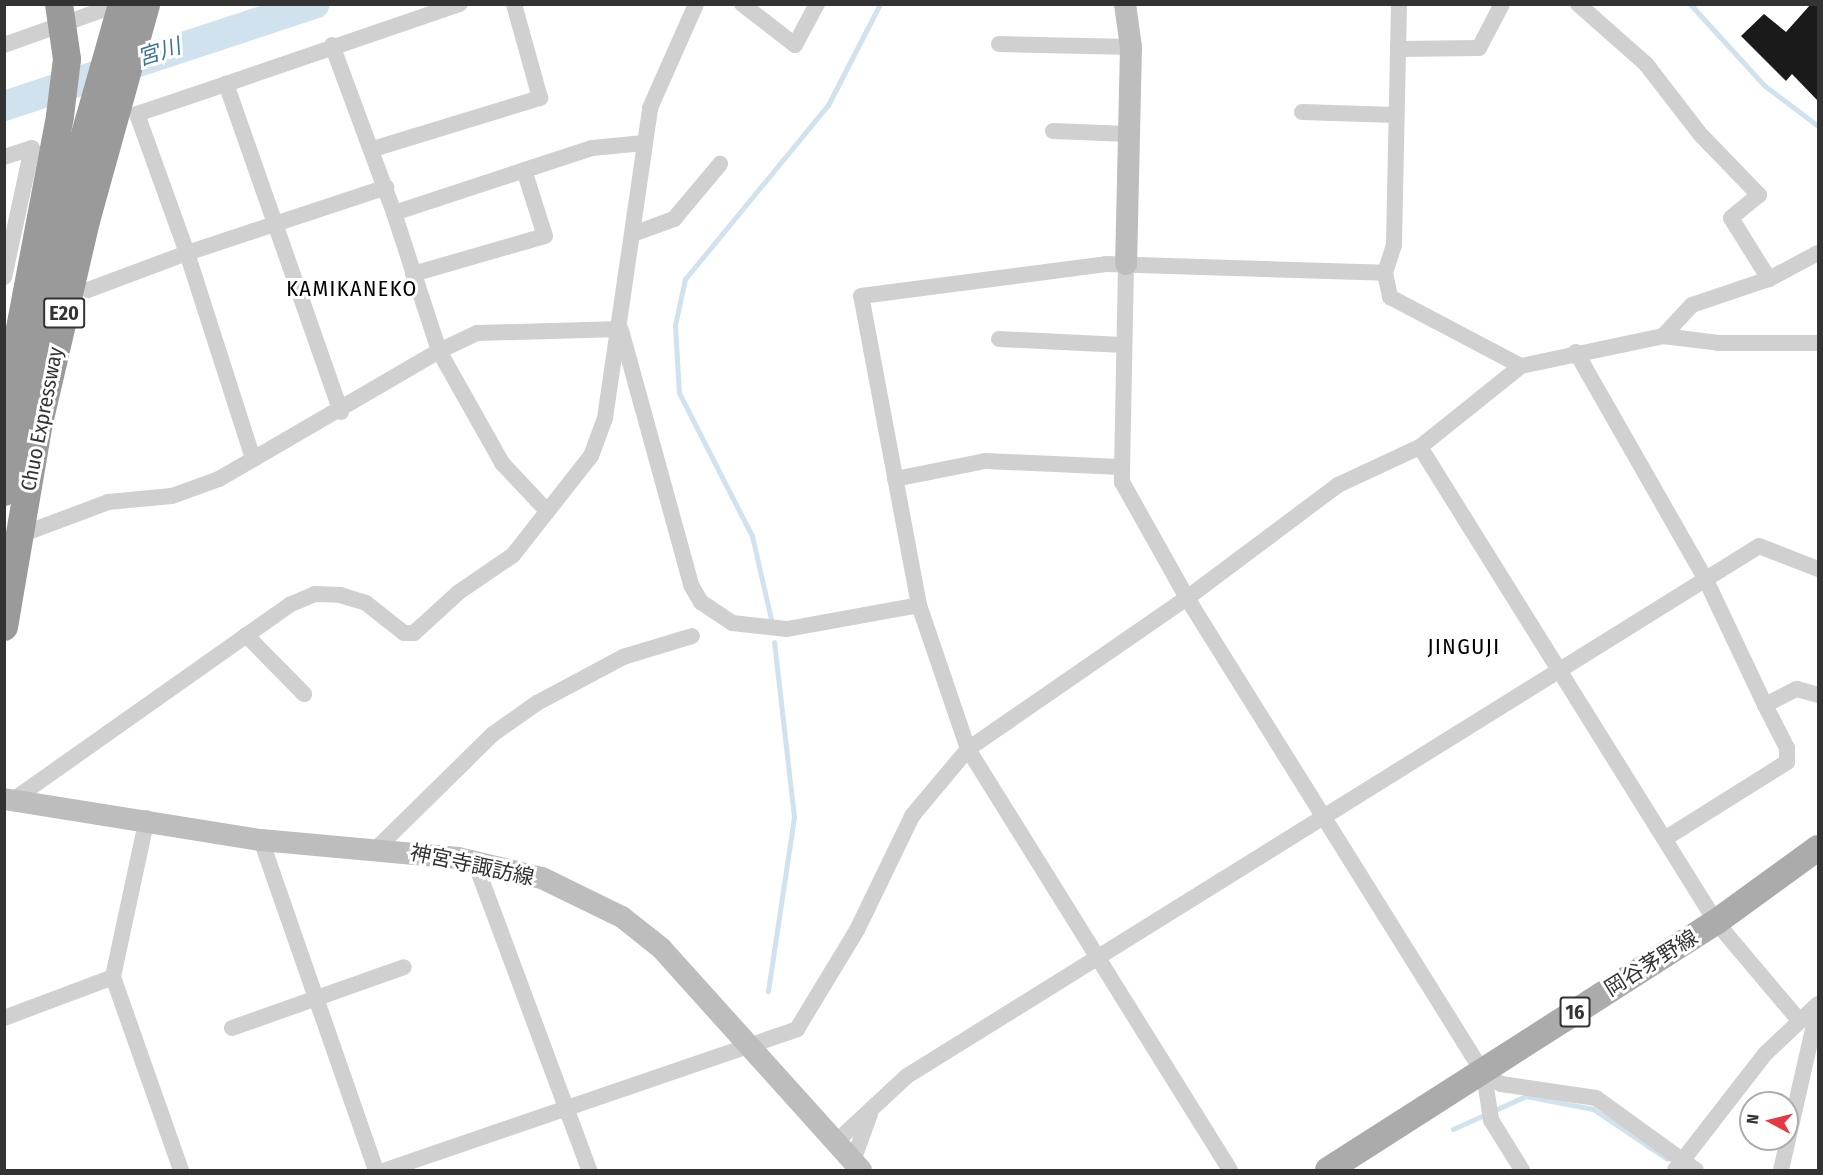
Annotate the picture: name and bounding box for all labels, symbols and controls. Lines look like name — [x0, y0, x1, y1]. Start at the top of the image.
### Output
water label: 宮川 — [134, 33, 184, 71]
district label: KAMIKANEKO — [286, 276, 418, 302]
road number: E20 — [43, 296, 85, 330]
street label: Chuo Expressway — [16, 345, 68, 493]
district label: JINGUJI — [1428, 634, 1500, 660]
street label: 神宮寺諏訪線 — [408, 840, 536, 890]
street label: 岡谷茅野線 — [1600, 924, 1702, 1002]
road number: 16 — [1558, 995, 1592, 1029]
north arrow — [1739, 1091, 1799, 1151]
text: N — [1743, 1113, 1763, 1125]

